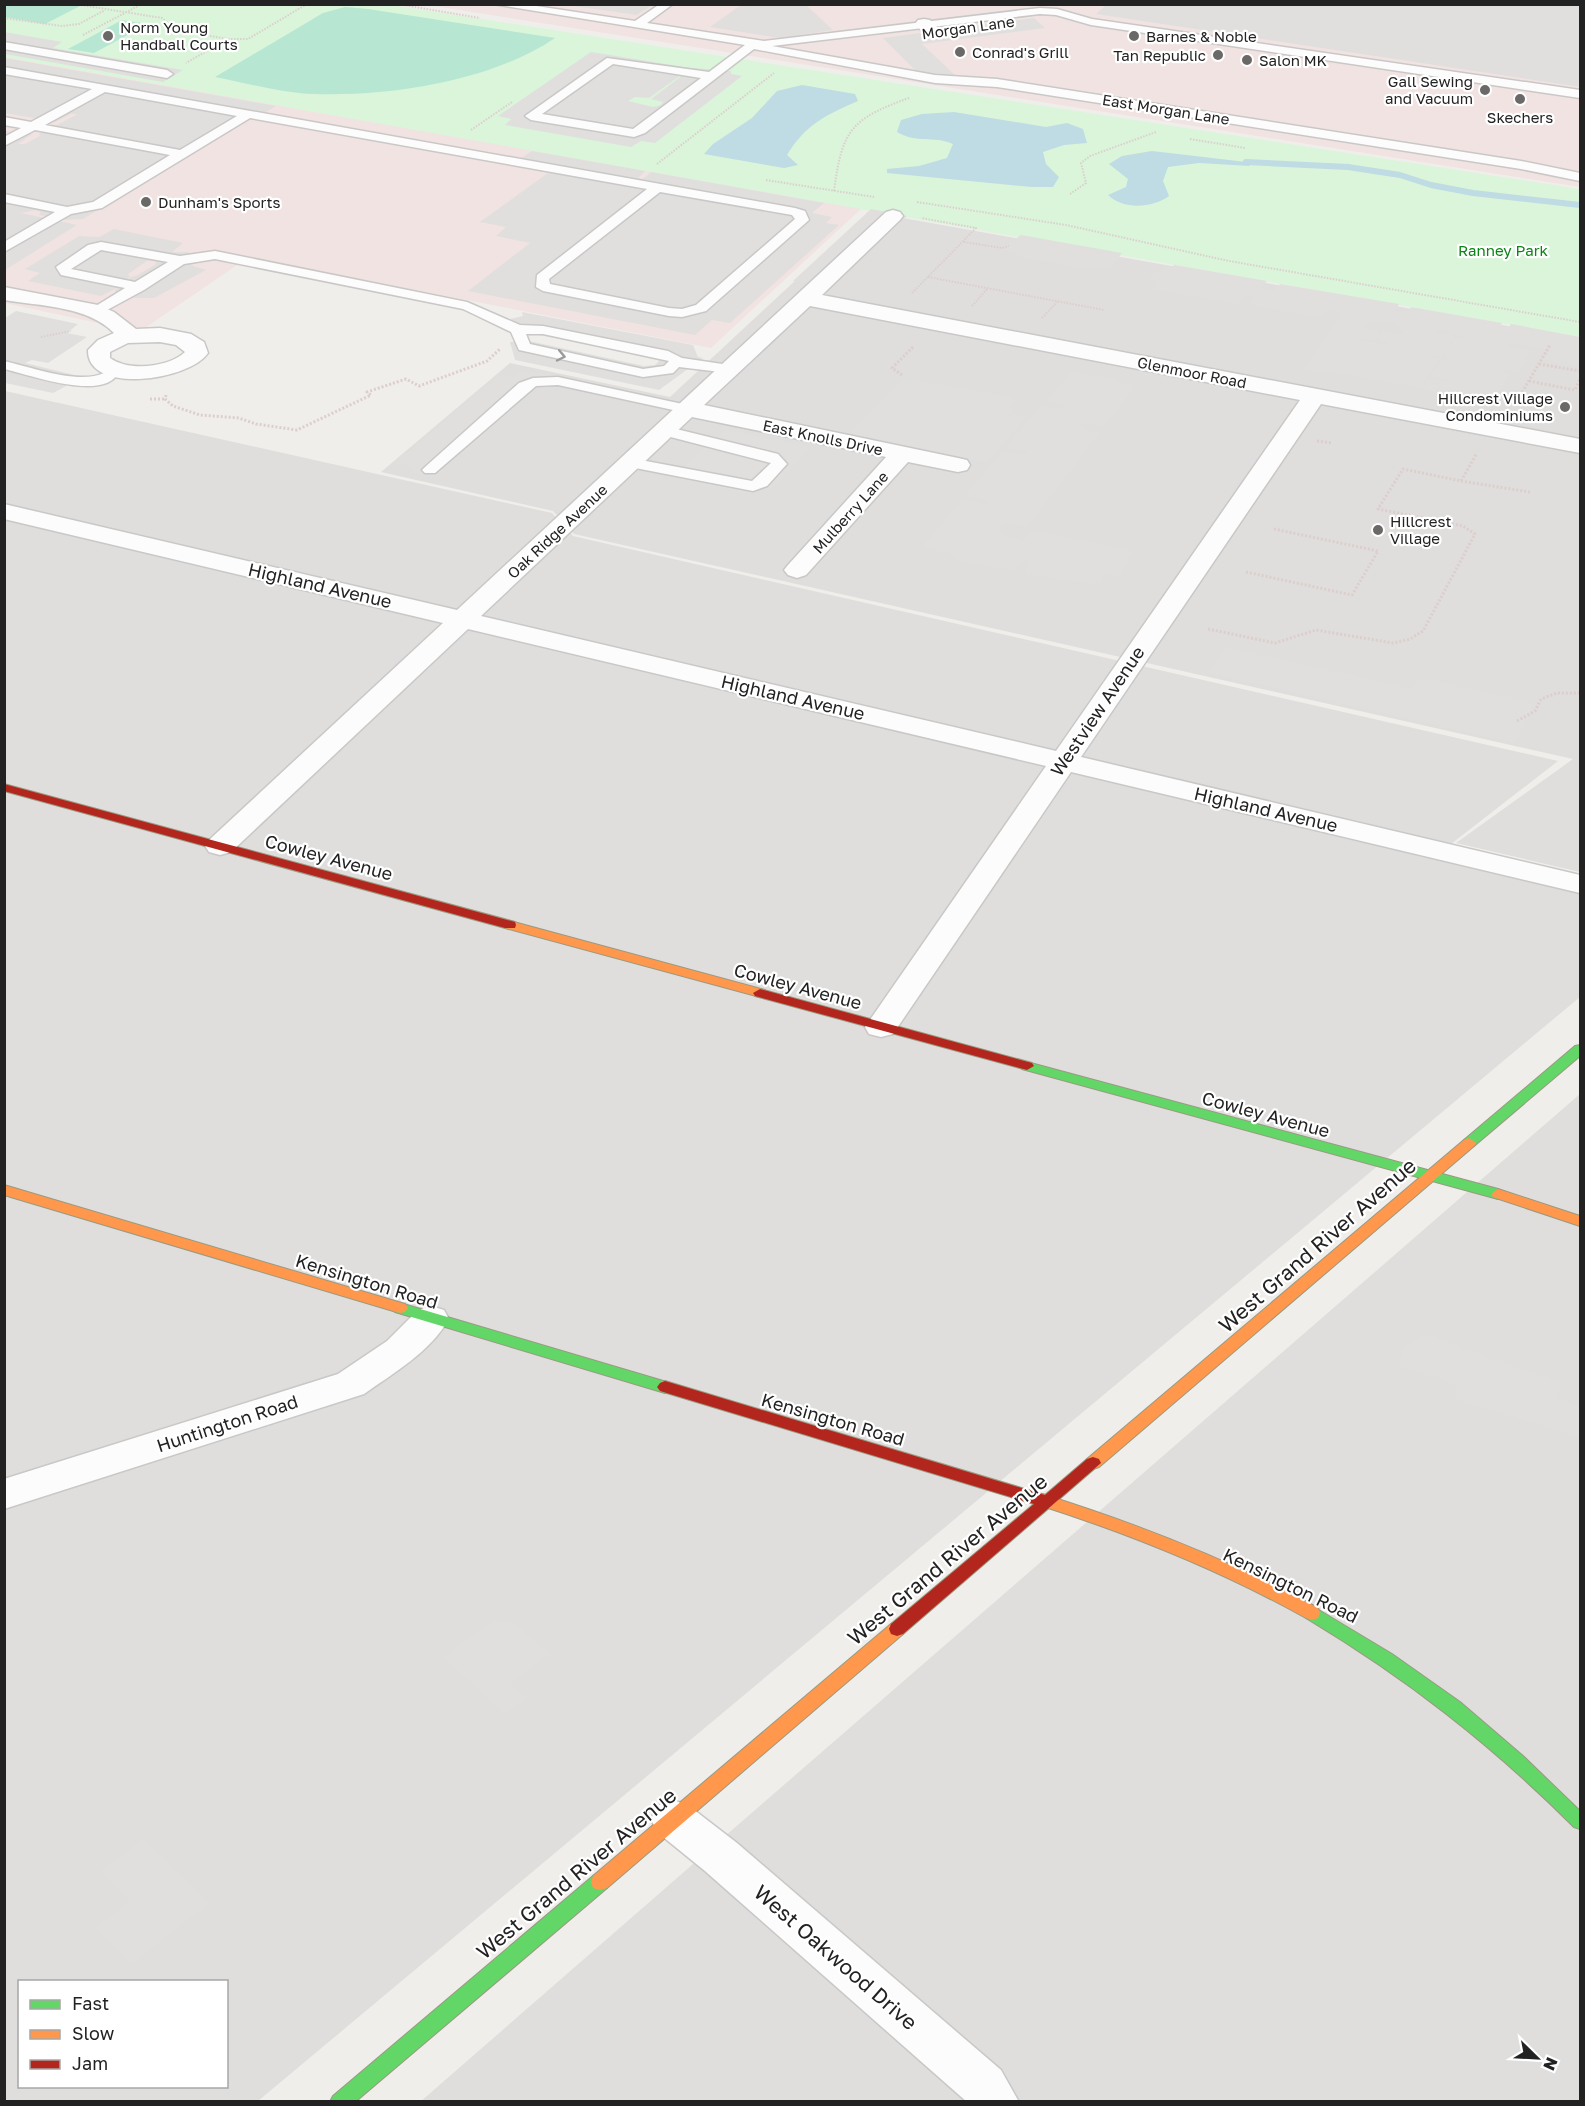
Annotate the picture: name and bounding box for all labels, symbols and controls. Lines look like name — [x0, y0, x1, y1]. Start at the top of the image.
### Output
street label: Morgan Lane — [921, 12, 1016, 42]
place label: Norm Young Handball Courts — [120, 18, 238, 53]
place label: Barnes & Noble — [1146, 27, 1257, 45]
marker: Norm Young Handball Courts — [101, 29, 115, 43]
marker: Barnes & Noble — [1127, 29, 1141, 43]
place label: Conrad's Grill — [972, 43, 1069, 61]
marker: Conrad's Grill — [953, 45, 967, 59]
place label: Tan Republic — [1113, 46, 1206, 64]
marker: Tan Republic — [1211, 48, 1225, 62]
place label: Salon MK — [1259, 51, 1327, 69]
marker: Salon MK — [1240, 53, 1254, 67]
place label: Gall Sewing and Vacuum — [1385, 72, 1473, 107]
marker: Gall Sewing and Vacuum — [1478, 83, 1492, 97]
street label: East Morgan Lane — [1101, 90, 1231, 128]
marker: Skechers — [1513, 92, 1527, 106]
place label: Skechers — [1487, 108, 1553, 126]
place label: Dunham's Sports — [158, 193, 281, 211]
marker: Dunham's Sports — [139, 195, 153, 209]
park label: Ranney Park — [1458, 241, 1549, 259]
one-way arrow — [556, 349, 566, 362]
street label: Glenmoor Road — [1136, 353, 1248, 391]
place label: Hillcrest Village Condominiums — [1438, 389, 1553, 424]
marker: Hillcrest Village Condominiums — [1558, 400, 1572, 414]
street label: East Knolls Drive — [761, 415, 885, 459]
street label: Mulberry Lane — [808, 467, 892, 557]
street label: Oak Ridge Avenue — [503, 480, 611, 582]
place label: Hillcrest Village — [1390, 512, 1451, 547]
marker: Hillcrest Village — [1371, 523, 1385, 537]
street label: Highland Avenue — [246, 558, 394, 612]
street label: Westview Avenue — [1045, 642, 1149, 780]
street label: Highland Avenue — [719, 670, 867, 724]
street label: Highland Avenue — [1192, 782, 1340, 836]
street label: Cowley Avenue — [263, 829, 395, 885]
street label: Cowley Avenue — [732, 958, 864, 1014]
street label: Cowley Avenue — [1200, 1086, 1332, 1142]
street label: West Grand River Avenue — [1213, 1152, 1421, 1338]
street label: Kensington Road — [293, 1249, 441, 1313]
street label: Kensington Road — [759, 1388, 907, 1450]
street label: Huntington Road — [154, 1390, 300, 1456]
street label: West Grand River Avenue — [842, 1468, 1052, 1650]
street label: Kensington Road — [1220, 1543, 1362, 1627]
street label: West Grand River Avenue — [471, 1782, 681, 1964]
street label: West Oakwood Drive — [749, 1879, 923, 2035]
legend — [18, 1980, 228, 2088]
text: Fast — [72, 1992, 109, 2014]
text: Slow — [72, 2022, 115, 2044]
north arrow — [1507, 2028, 1567, 2088]
text: Jam — [72, 2052, 108, 2074]
text: N — [1539, 2054, 1562, 2074]

